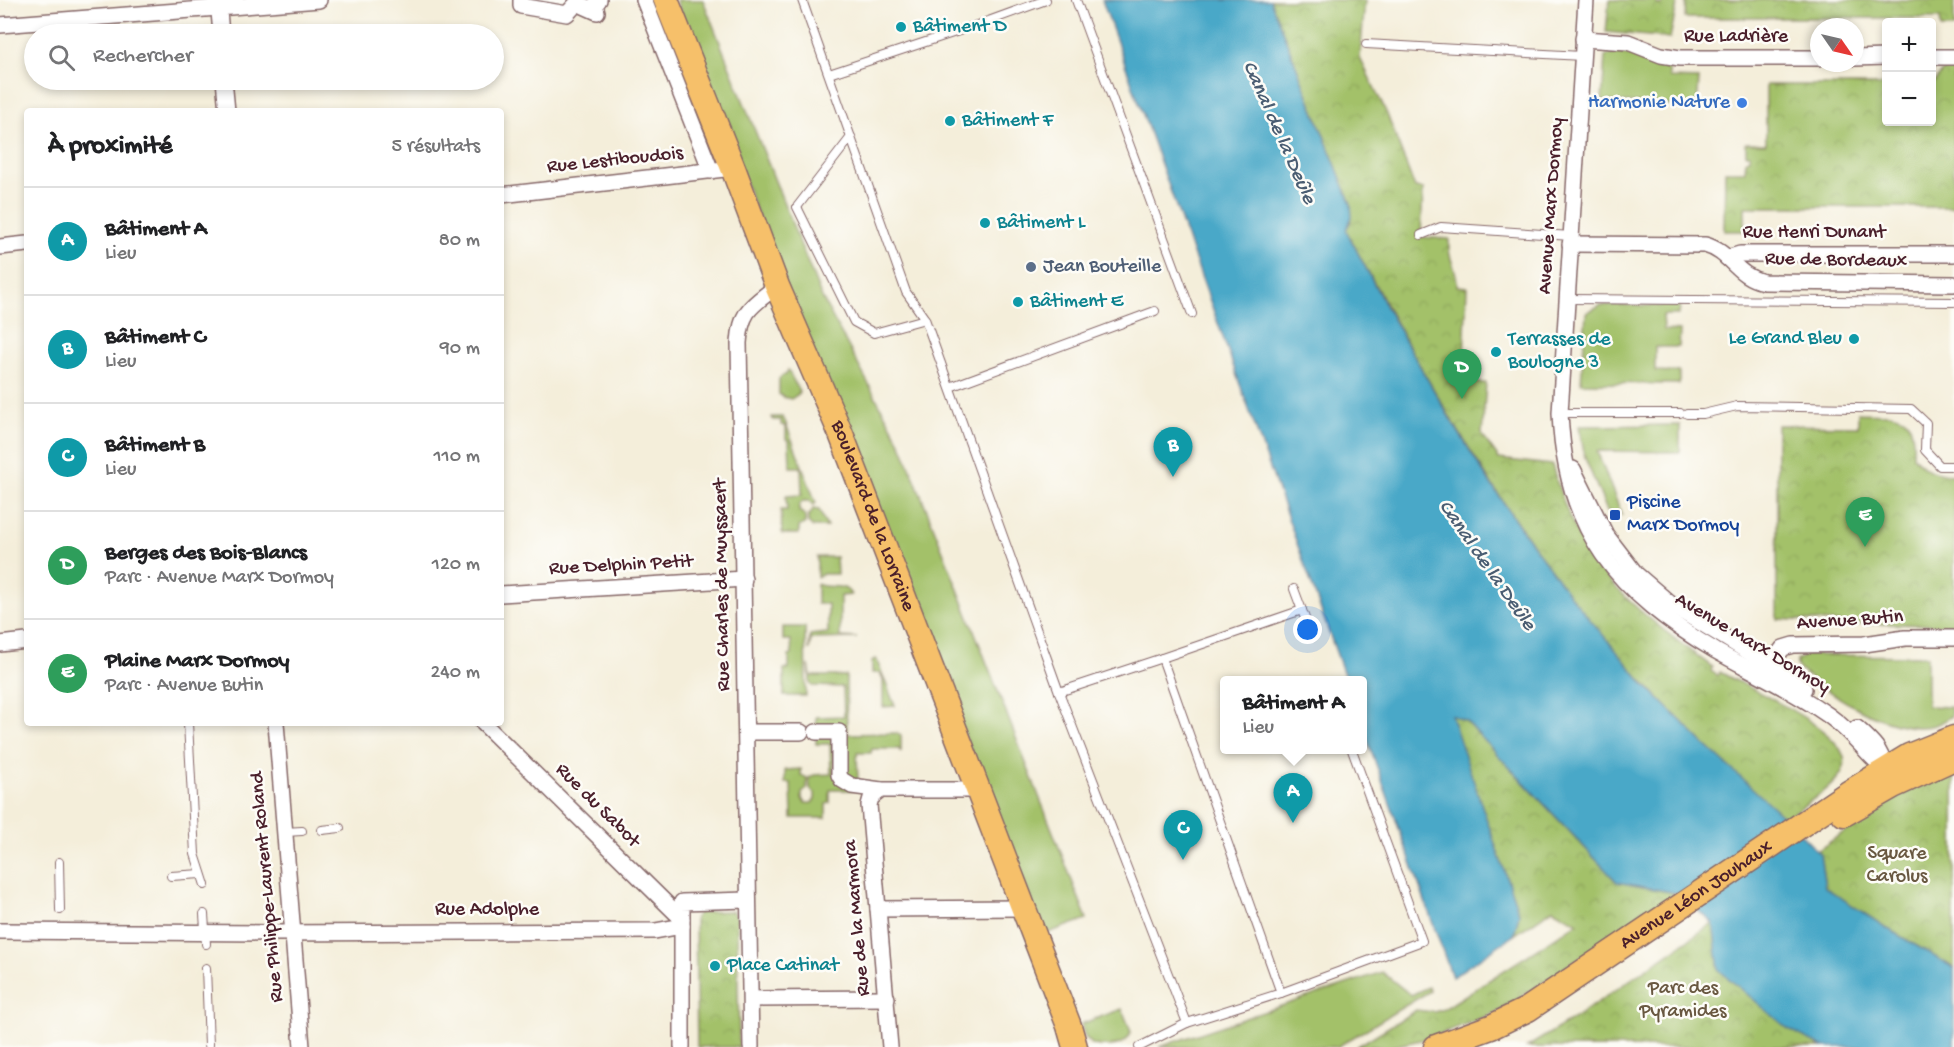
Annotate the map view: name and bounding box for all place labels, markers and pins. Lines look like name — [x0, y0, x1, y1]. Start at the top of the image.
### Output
place label: Bâtiment D — [912, 16, 1008, 39]
marker: Bâtiment D — [894, 20, 908, 34]
place label: Harmonie Nature — [1588, 92, 1731, 115]
marker: Harmonie Nature — [1735, 96, 1749, 110]
place label: Bâtiment F — [961, 110, 1055, 133]
marker: Bâtiment F — [943, 114, 957, 128]
place label: Bâtiment L — [996, 212, 1086, 235]
marker: Bâtiment L — [978, 216, 992, 230]
place label: Jean Bouteille — [1043, 256, 1162, 279]
marker: Jean Bouteille — [1024, 260, 1038, 274]
place label: Bâtiment E — [1029, 291, 1125, 314]
marker: Bâtiment E — [1011, 295, 1025, 309]
place label: Le Grand Bleu — [1729, 328, 1843, 351]
place label: Terrasses de Boulogne 3 — [1507, 329, 1611, 375]
marker: Le Grand Bleu — [1847, 332, 1861, 346]
marker: Terrasses de Boulogne 3 — [1489, 345, 1503, 359]
pin: D — [1442, 350, 1482, 399]
pin: B — [1154, 428, 1192, 477]
place label: Piscine Marx Dormoy — [1626, 492, 1739, 538]
pin: E — [1846, 498, 1884, 547]
marker: Piscine Marx Dormoy — [1608, 508, 1622, 522]
pin: A — [1274, 774, 1312, 823]
pin: C — [1164, 810, 1202, 860]
place label: Place Catinat — [726, 955, 840, 978]
marker: Place Catinat — [708, 959, 722, 973]

